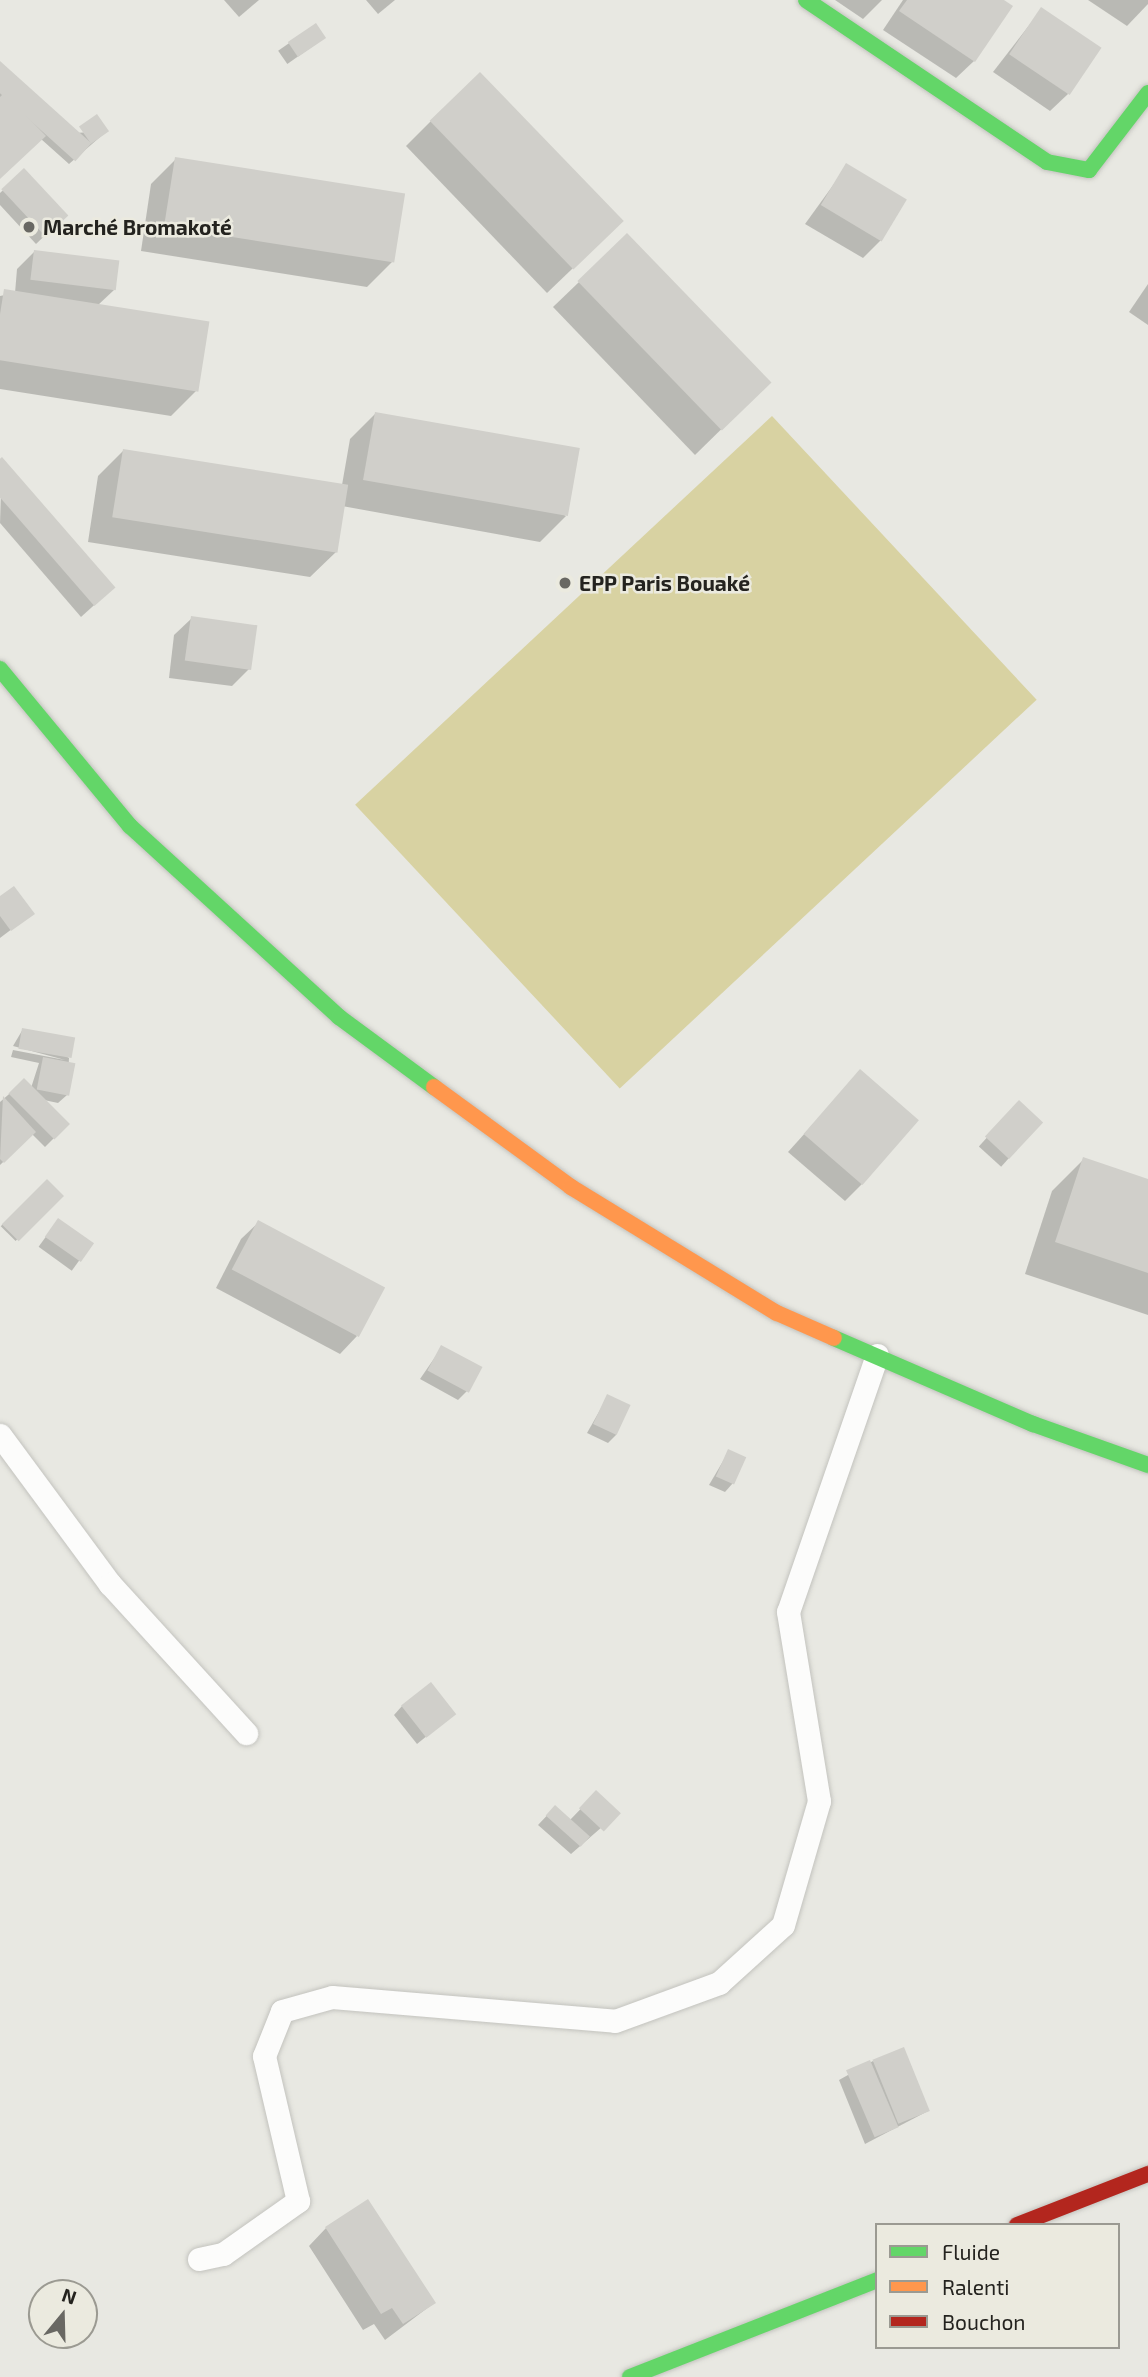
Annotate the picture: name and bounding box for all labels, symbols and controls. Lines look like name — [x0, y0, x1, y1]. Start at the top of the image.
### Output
place label: Marché Bromakoté — [43, 214, 232, 240]
marker: Marché Bromakoté — [21, 219, 37, 235]
place label: EPP Paris Bouaké — [579, 570, 750, 596]
marker: EPP Paris Bouaké — [557, 575, 573, 591]
legend — [875, 2223, 1120, 2349]
text: Fluide — [942, 2239, 1000, 2264]
text: Ralenti — [942, 2274, 1009, 2299]
north arrow — [28, 2279, 98, 2349]
text: N — [59, 2282, 80, 2309]
text: Bouchon — [942, 2309, 1026, 2334]

